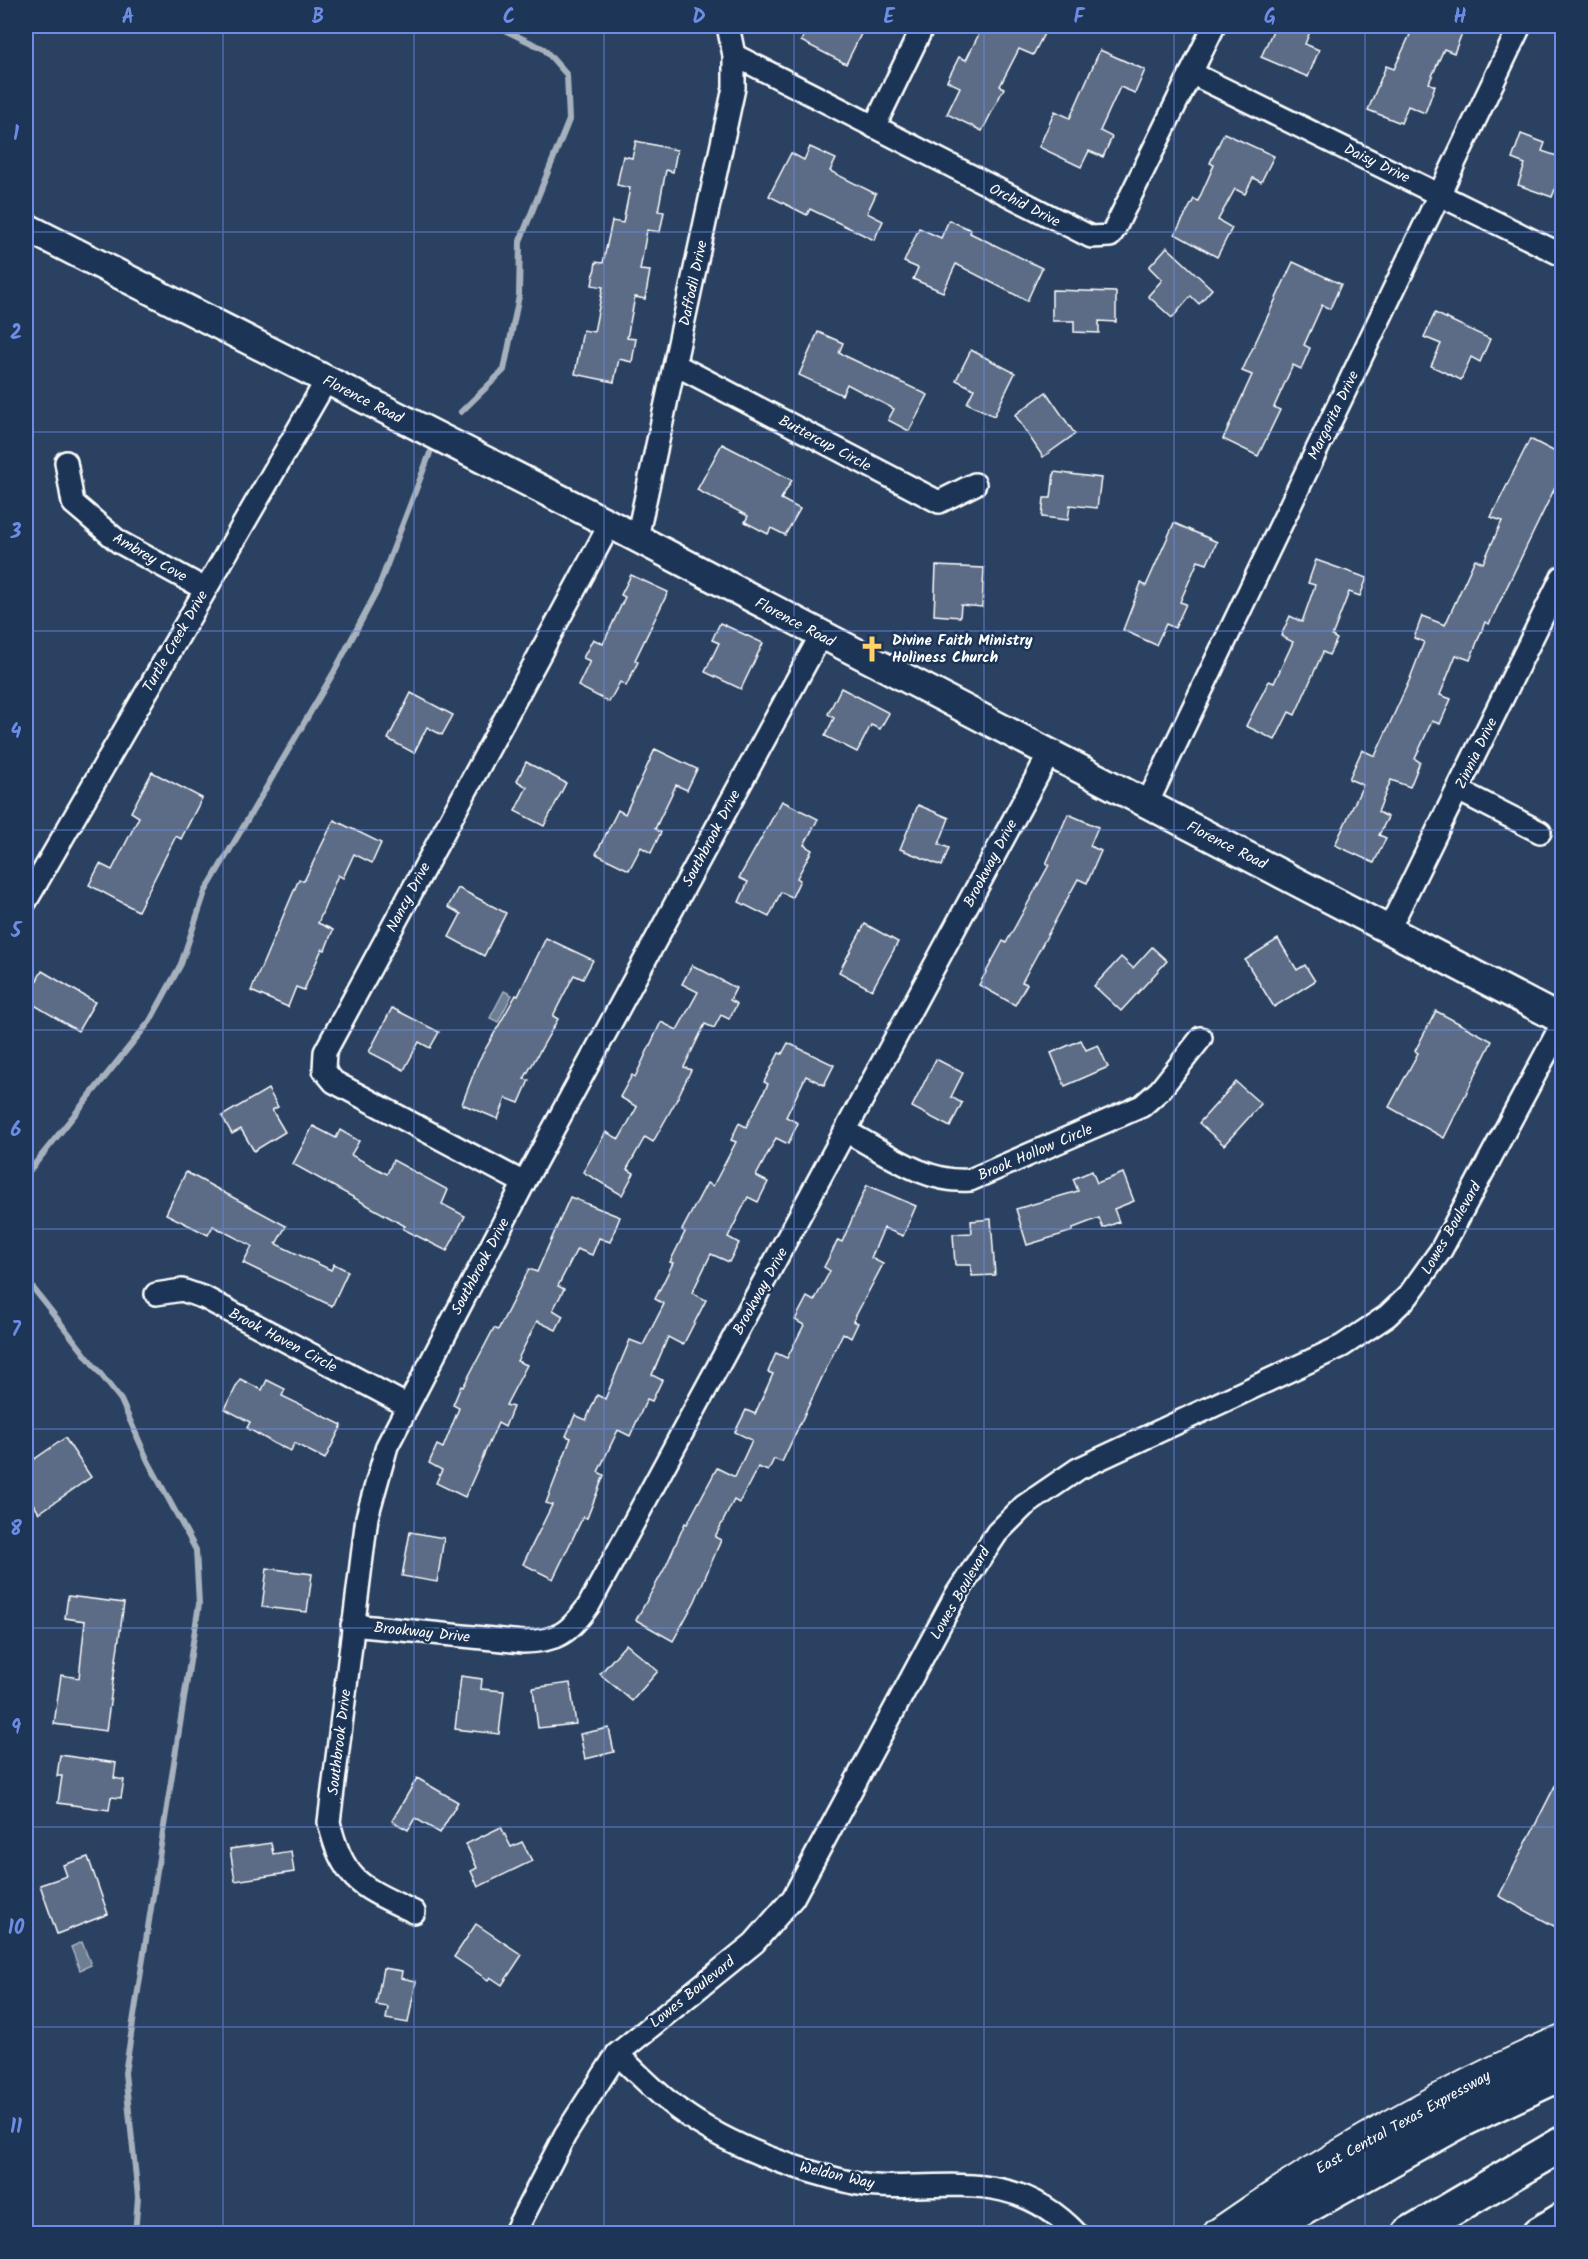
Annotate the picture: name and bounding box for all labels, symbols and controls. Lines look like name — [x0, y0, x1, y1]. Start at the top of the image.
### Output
text: A — [122, 2, 134, 34]
text: B — [312, 2, 324, 34]
text: C — [503, 2, 515, 34]
text: D — [692, 2, 706, 34]
text: E — [883, 2, 895, 34]
text: F — [1074, 2, 1086, 34]
text: G — [1264, 2, 1276, 34]
text: H — [1453, 2, 1467, 34]
text: 1 — [13, 119, 19, 151]
street label: Daisy Drive — [1339, 138, 1414, 190]
street label: Orchid Drive — [985, 178, 1065, 234]
street label: Daffodil Drive — [673, 238, 715, 328]
text: 2 — [10, 318, 22, 350]
street label: Margarita Drive — [1302, 367, 1366, 464]
street label: Florence Road — [318, 369, 407, 431]
street label: Buttercup Circle — [774, 409, 875, 478]
text: 3 — [10, 517, 22, 549]
street label: Ambrey Cove — [108, 527, 191, 589]
street label: Turtle Creek Drive — [137, 586, 215, 697]
street label: Florence Road — [750, 592, 839, 654]
place label: Divine Faith Ministry Holiness Church — [892, 629, 1033, 670]
church icon: Divine Faith Ministry Holiness Church — [857, 634, 887, 664]
street label: Zinnia Drive — [1449, 713, 1505, 793]
text: 4 — [11, 717, 22, 749]
street label: Southbrook Drive — [676, 786, 748, 891]
street label: Brookway Drive — [958, 815, 1024, 912]
street label: Florence Road — [1182, 815, 1271, 877]
street label: Nancy Drive — [380, 858, 437, 937]
text: 5 — [10, 916, 23, 948]
text: 6 — [11, 1115, 22, 1147]
street label: Brook Hollow Circle — [974, 1118, 1097, 1188]
street label: Lowes Boulevard — [1415, 1177, 1489, 1280]
street label: Southbrook Drive — [445, 1214, 517, 1319]
street label: Brookway Drive — [727, 1243, 795, 1340]
street label: Brook Haven Circle — [224, 1302, 341, 1380]
text: 7 — [11, 1315, 21, 1347]
text: 8 — [10, 1514, 22, 1546]
street label: Lowes Boulevard — [924, 1542, 998, 1645]
street label: Brookway Drive — [373, 1616, 471, 1650]
street label: Southbrook Drive — [322, 1688, 358, 1796]
text: 9 — [11, 1713, 21, 1745]
text: 10 — [8, 1913, 25, 1945]
street label: Lowes Boulevard — [645, 1950, 741, 2035]
street label: East Central Texas Expressway — [1312, 2064, 1496, 2181]
text: 11 — [10, 2112, 22, 2144]
street label: Weldon Way — [797, 2156, 878, 2196]

